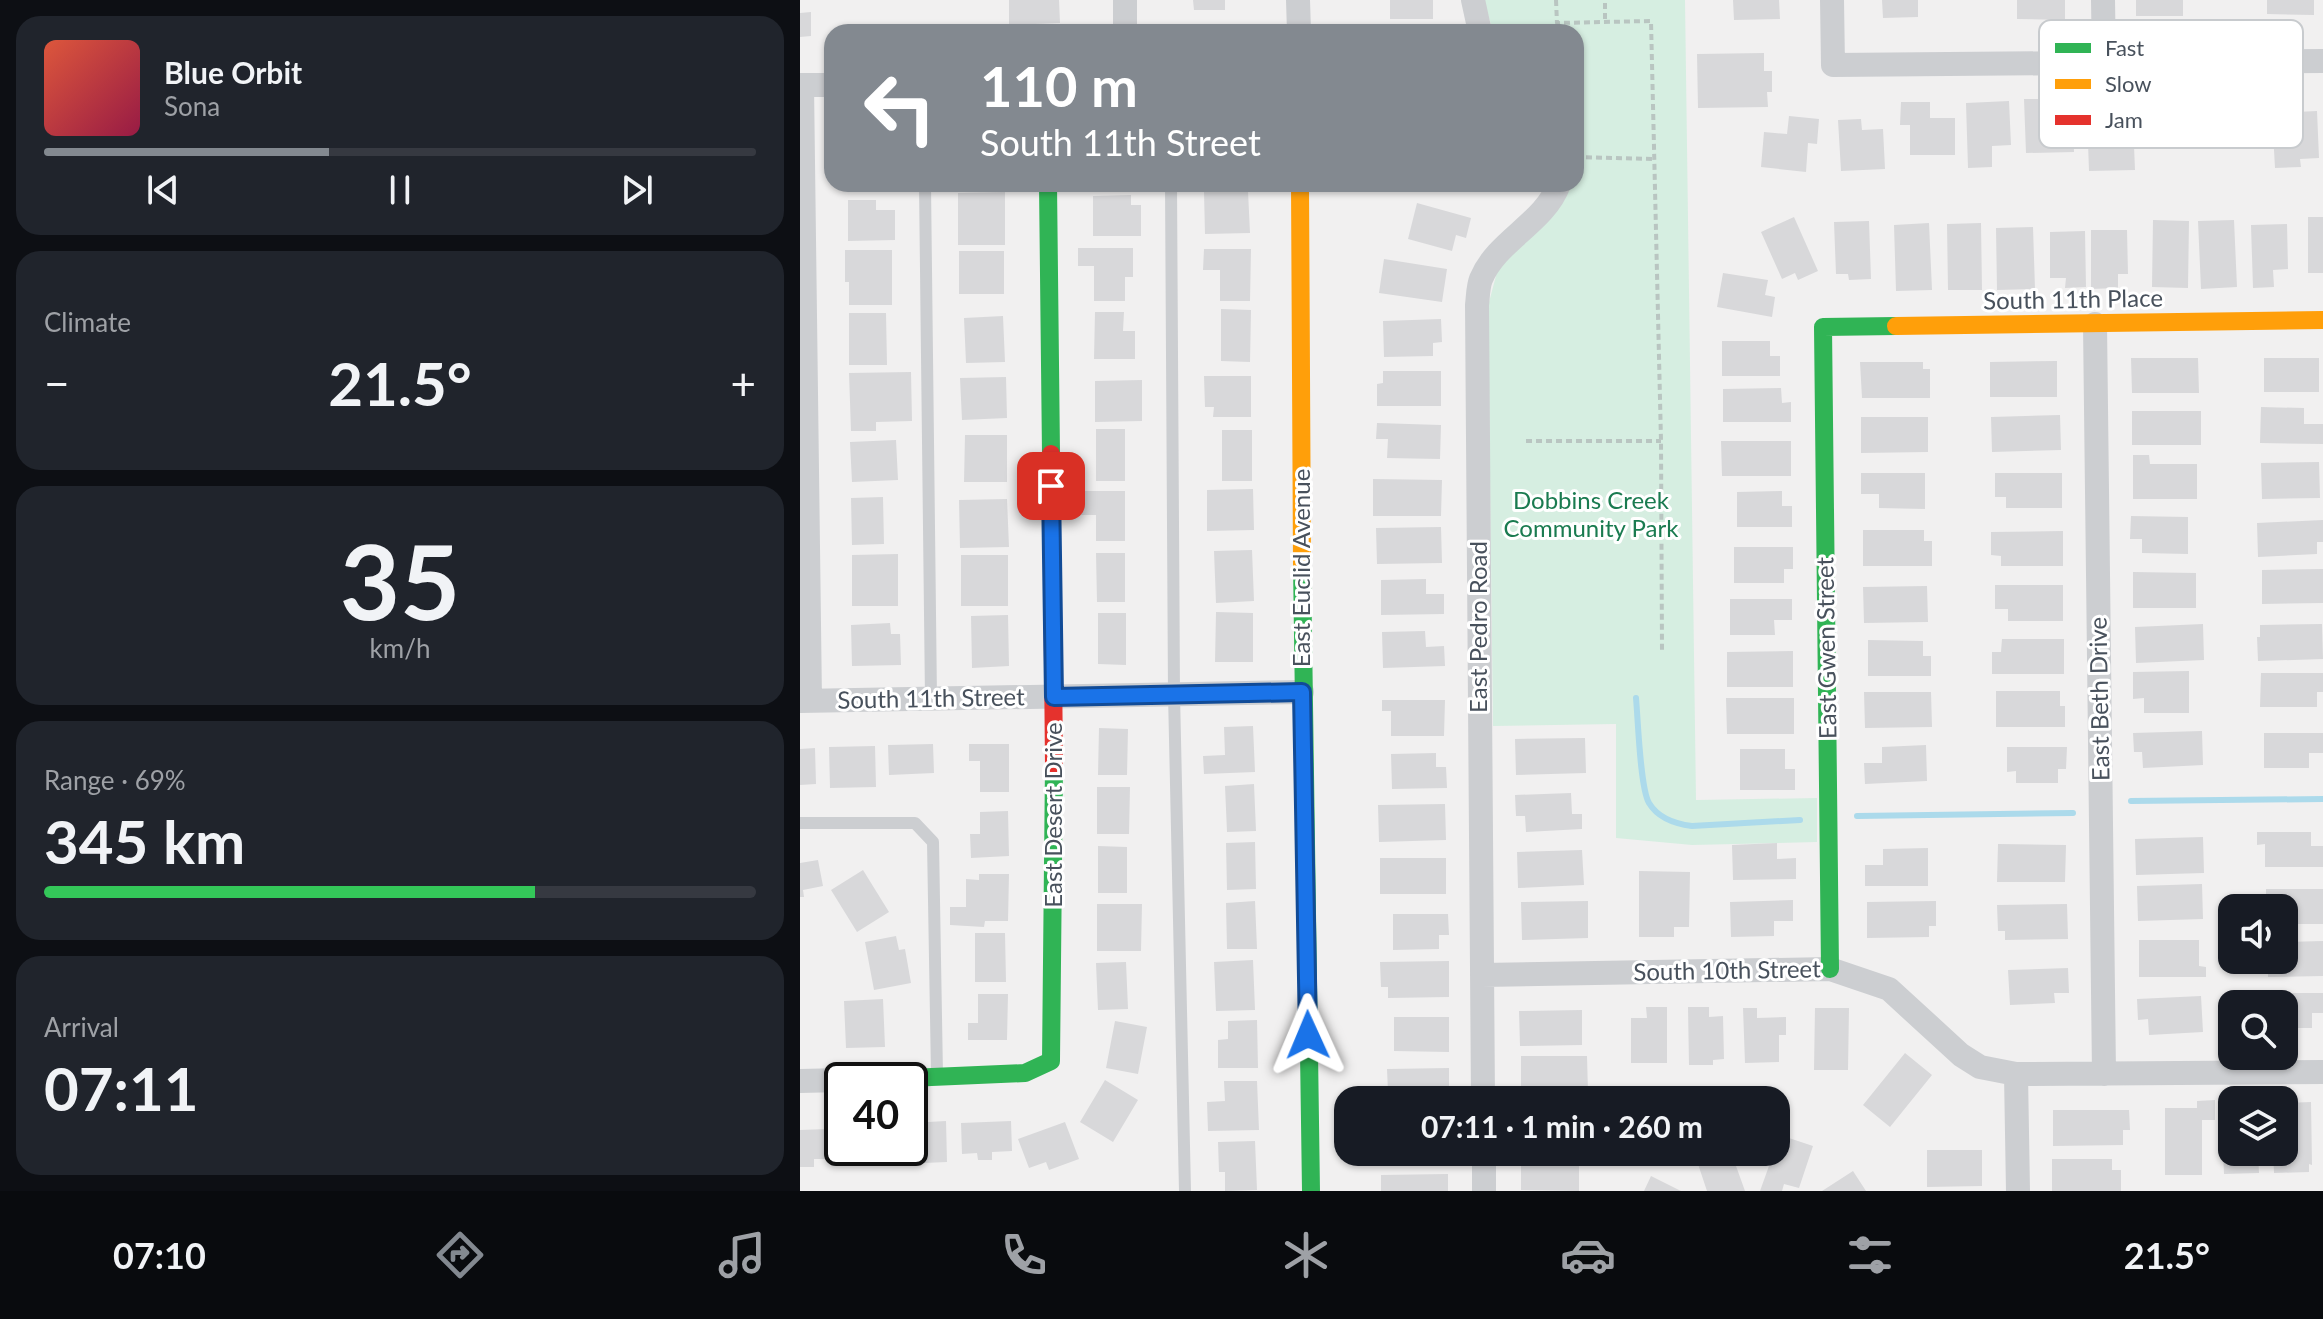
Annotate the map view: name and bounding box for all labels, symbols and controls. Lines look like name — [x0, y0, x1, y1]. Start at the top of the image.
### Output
legend — [2039, 20, 2303, 148]
text: Fast — [2105, 34, 2144, 61]
text: 110 m — [980, 52, 1138, 119]
text: Blue Orbit — [164, 54, 302, 90]
icon: left — [848, 56, 952, 160]
text: Slow — [2105, 70, 2152, 97]
text: Sona — [164, 90, 220, 122]
text: Jam — [2105, 106, 2143, 133]
text: South 11th Street — [980, 120, 1261, 164]
icon: previous — [141, 168, 185, 212]
icon: pause — [378, 168, 422, 212]
icon: next — [615, 168, 659, 212]
street label: South 11th Place — [1983, 282, 2163, 315]
text: Climate — [44, 306, 131, 338]
text: 21.5° — [328, 347, 472, 419]
text: − — [44, 357, 70, 409]
text: + — [730, 357, 756, 409]
pin — [1017, 452, 1085, 520]
icon: arrive — [1029, 464, 1073, 508]
street label: East Euclid Avenue — [1286, 469, 1315, 667]
park label: Dobbins Creek Community Park — [1504, 485, 1679, 542]
text: 35 — [340, 517, 460, 642]
street label: East Pedro Road — [1463, 541, 1492, 713]
street label: East Gwen Street — [1809, 556, 1842, 739]
street label: East Beth Drive — [2083, 617, 2114, 781]
text: km/h — [370, 632, 430, 664]
street label: South 11th Street — [837, 681, 1025, 714]
street label: East Desert Drive — [1038, 722, 1067, 908]
text: Range · 69% — [44, 764, 186, 796]
text: 345 km — [44, 805, 245, 877]
map controls — [2218, 894, 2298, 1166]
button: sound — [2218, 894, 2298, 974]
street label: South 10th Street — [1633, 953, 1821, 986]
button: search — [2218, 990, 2298, 1070]
position arrow — [1266, 993, 1350, 1077]
text: Arrival — [44, 1011, 119, 1043]
text: 07:11 — [44, 1052, 199, 1124]
speed limit sign: 40 — [824, 1062, 928, 1166]
button: layers — [2218, 1086, 2298, 1166]
text: 07:11 · 1 min · 260 m — [1421, 1108, 1703, 1144]
icon: directions — [432, 1227, 488, 1283]
icon: music — [714, 1227, 770, 1283]
icon: phone — [996, 1227, 1052, 1283]
icon: climate — [1278, 1227, 1334, 1283]
icon: car — [1560, 1227, 1616, 1283]
icon: filters — [1842, 1227, 1898, 1283]
text: 07:10 — [113, 1233, 206, 1277]
text: 21.5° — [2124, 1233, 2210, 1277]

